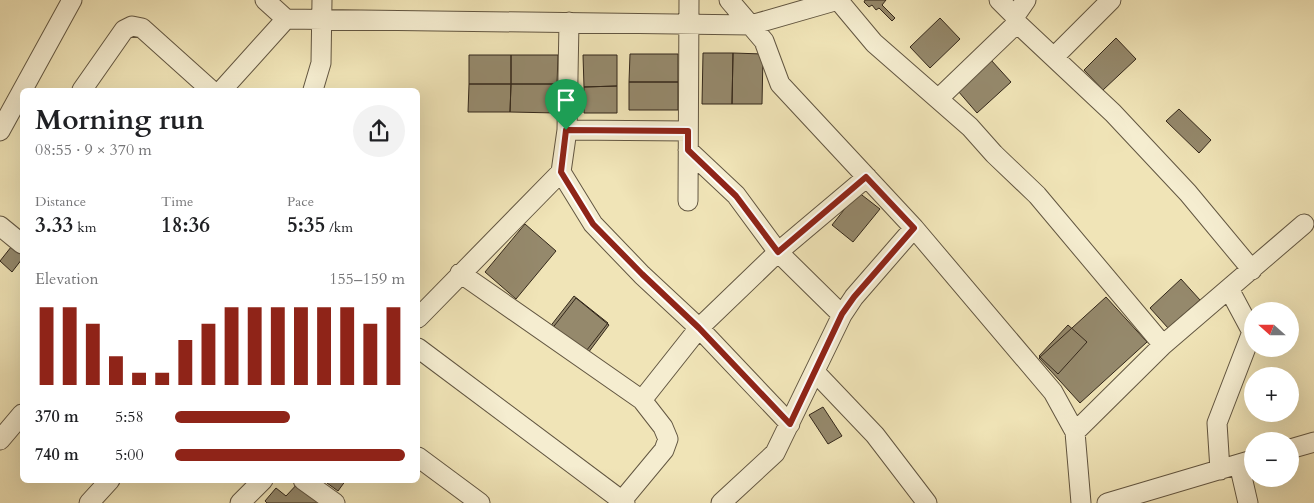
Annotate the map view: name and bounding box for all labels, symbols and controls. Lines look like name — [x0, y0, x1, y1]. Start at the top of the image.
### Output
pin — [545, 79, 587, 130]
icon: arrive — [552, 86, 580, 114]
text: Morning run — [35, 101, 204, 139]
button: share — [353, 105, 405, 157]
text: 08:55 · 9 × 370 m — [35, 139, 152, 161]
text: Distance — [35, 192, 86, 211]
text: Time — [161, 192, 193, 211]
text: Pace — [287, 192, 314, 211]
text: 3.33 — [35, 211, 73, 240]
text: 18:36 — [161, 211, 210, 240]
text: 5:35 — [287, 211, 325, 240]
text: km — [73, 218, 96, 237]
text: /km — [325, 218, 353, 237]
text: Elevation — [35, 268, 99, 290]
text: 155–159 m — [329, 268, 405, 290]
north arrow — [1244, 302, 1299, 358]
map controls — [1244, 302, 1299, 487]
button: + — [1244, 367, 1299, 422]
text: 370 m — [35, 406, 79, 428]
text: 5:58 — [115, 406, 144, 428]
button: − — [1244, 432, 1299, 487]
text: 740 m — [35, 444, 79, 466]
text: 5:00 — [115, 444, 144, 466]

